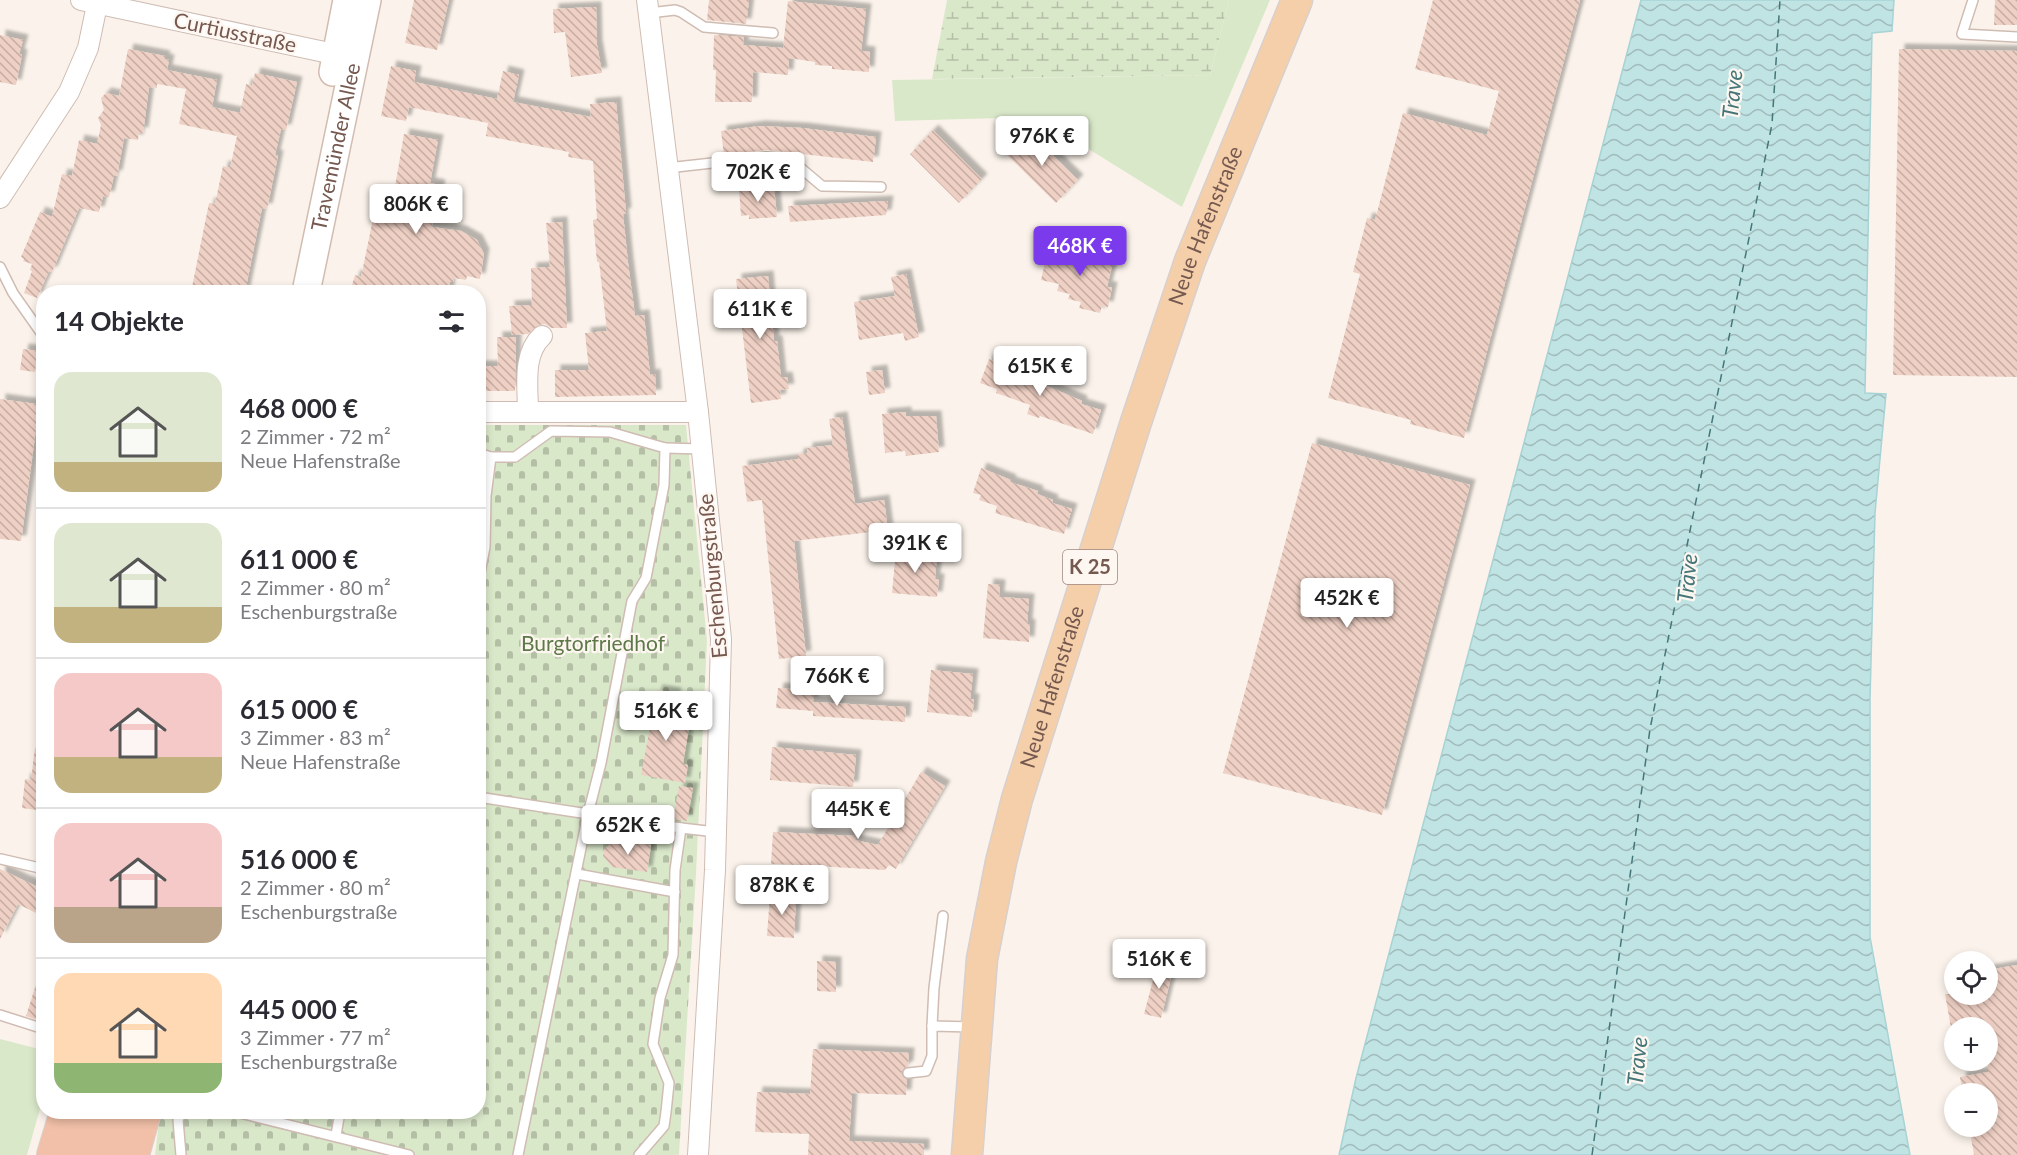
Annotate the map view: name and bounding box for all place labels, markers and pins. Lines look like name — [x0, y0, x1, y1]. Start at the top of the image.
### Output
pin: 976K € — [993, 116, 1091, 167]
pin: 702K € — [709, 152, 807, 203]
pin: 806K € — [367, 184, 465, 235]
pin: 468K € — [1031, 226, 1129, 277]
pin: 611K € — [711, 289, 809, 340]
pin: 615K € — [991, 346, 1089, 397]
pin: 391K € — [866, 523, 964, 574]
pin: 452K € — [1298, 578, 1396, 629]
pin: 766K € — [788, 656, 886, 707]
pin: 516K € — [617, 691, 715, 742]
pin: 445K € — [809, 789, 907, 840]
pin: 652K € — [579, 805, 677, 856]
pin: 878K € — [733, 865, 831, 916]
pin: 516K € — [1110, 939, 1208, 990]

